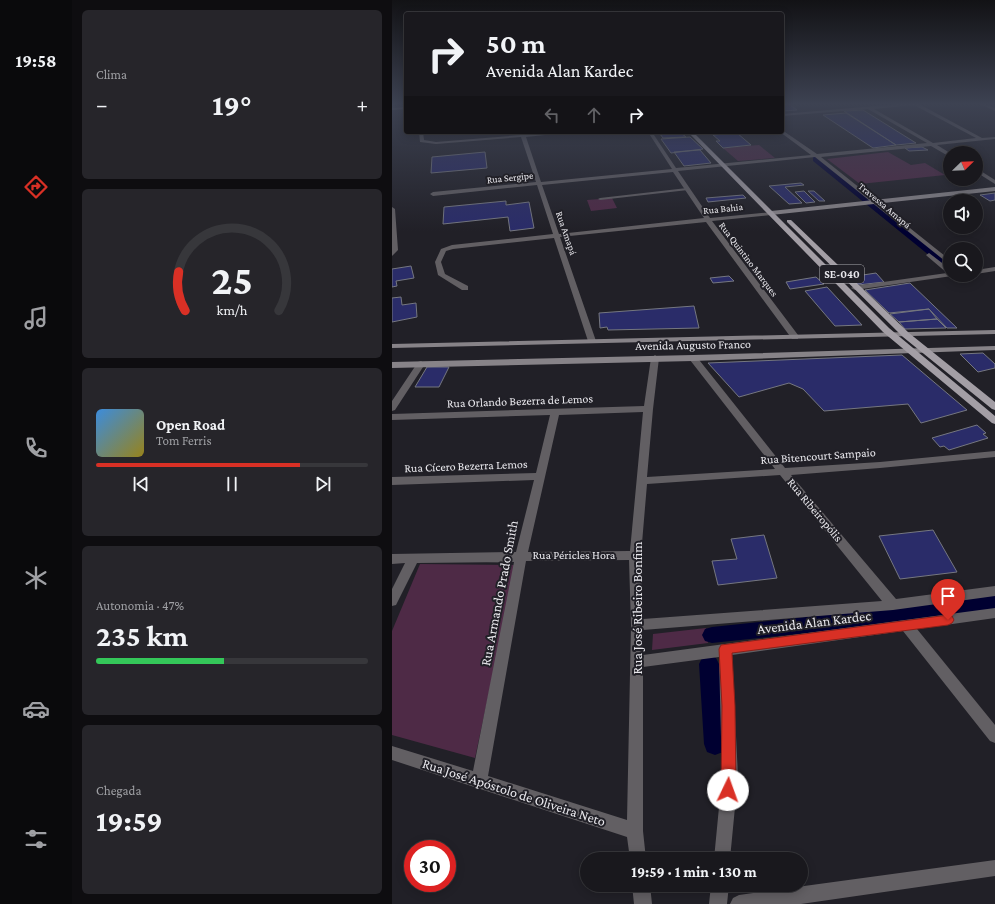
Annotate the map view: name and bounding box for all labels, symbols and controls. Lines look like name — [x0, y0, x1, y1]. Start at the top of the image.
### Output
icon: right — [420, 28, 472, 80]
text: 50 m — [486, 28, 546, 59]
text: 19:58 — [16, 51, 56, 71]
text: Avenida Alan Kardec — [486, 61, 633, 81]
text: Clima — [96, 67, 127, 82]
text: 19° — [212, 88, 252, 121]
text: − — [96, 92, 108, 117]
text: + — [356, 92, 368, 117]
icon: left — [541, 104, 563, 126]
icon: ahead — [583, 104, 605, 126]
icon: right — [625, 104, 647, 126]
north arrow — [943, 146, 983, 186]
map controls — [943, 146, 983, 282]
street label: Rua Sergipe — [486, 170, 534, 185]
icon: directions — [22, 173, 50, 201]
street label: Travessa Amapá — [856, 180, 913, 231]
button: sound — [943, 194, 983, 234]
street label: Rua Bahia — [703, 201, 744, 216]
street label: Rua Amapá — [554, 210, 579, 257]
street label: Rua Quintino Marques — [717, 220, 780, 299]
button: search — [943, 242, 983, 282]
text: 25 — [211, 257, 253, 303]
road number: SE-040 — [820, 265, 864, 283]
text: km/h — [217, 302, 248, 318]
icon: music — [22, 304, 50, 332]
street label: Avenida Augusto Franco — [635, 337, 751, 353]
street label: Rua Orlando Bezerra de Lemos — [447, 391, 594, 411]
text: Open Road — [156, 417, 225, 433]
text: Tom Ferris — [156, 433, 211, 448]
icon: phone — [22, 434, 50, 462]
street label: Rua Bitencourt Sampaio — [760, 445, 876, 467]
street label: Rua Cícero Bezerra Lemos — [404, 457, 528, 475]
icon: previous — [130, 473, 152, 495]
icon: pause — [221, 473, 243, 495]
icon: next — [312, 473, 334, 495]
street label: Rua Ribeiropólis — [784, 476, 846, 545]
street label: Rua Armando Prado Smith — [477, 518, 521, 667]
street label: Rua José Ribeiro Bonfim — [629, 542, 645, 675]
street label: Rua Péricles Hora — [533, 548, 616, 562]
icon: climate — [22, 564, 50, 592]
pin — [931, 579, 965, 620]
icon: arrive — [937, 585, 959, 607]
text: Autonomia · 47% — [96, 598, 184, 613]
street label: Avenida Alan Kardec — [756, 607, 872, 637]
text: 235 km — [96, 619, 188, 652]
icon: car — [22, 695, 50, 723]
street label: Rua José Apóstolo de Oliveira Neto — [420, 755, 608, 829]
position arrow — [707, 769, 749, 811]
text: Chegada — [96, 783, 141, 798]
text: 19:59 — [96, 804, 163, 837]
icon: filters — [22, 825, 50, 853]
speed limit sign: 30 — [404, 840, 456, 892]
text: 19:59 · 1 min · 130 m — [631, 864, 757, 880]

